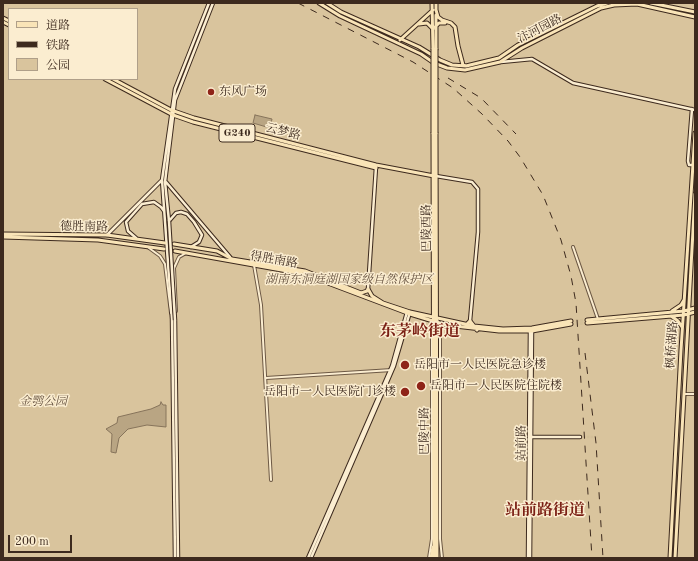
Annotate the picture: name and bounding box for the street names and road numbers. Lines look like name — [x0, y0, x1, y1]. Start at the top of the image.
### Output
street label: 汴河园路 — [515, 12, 565, 46]
street label: 云梦路 — [264, 121, 302, 143]
road number: G240 — [219, 124, 255, 142]
street label: 巴陵西路 — [419, 204, 435, 252]
street label: 德胜南路 — [60, 219, 108, 235]
street label: 得胜南路 — [249, 249, 299, 271]
street label: 枫桥湖路 — [663, 321, 681, 369]
street label: 巴陵中路 — [418, 407, 432, 455]
street label: 站前路 — [515, 425, 529, 461]

